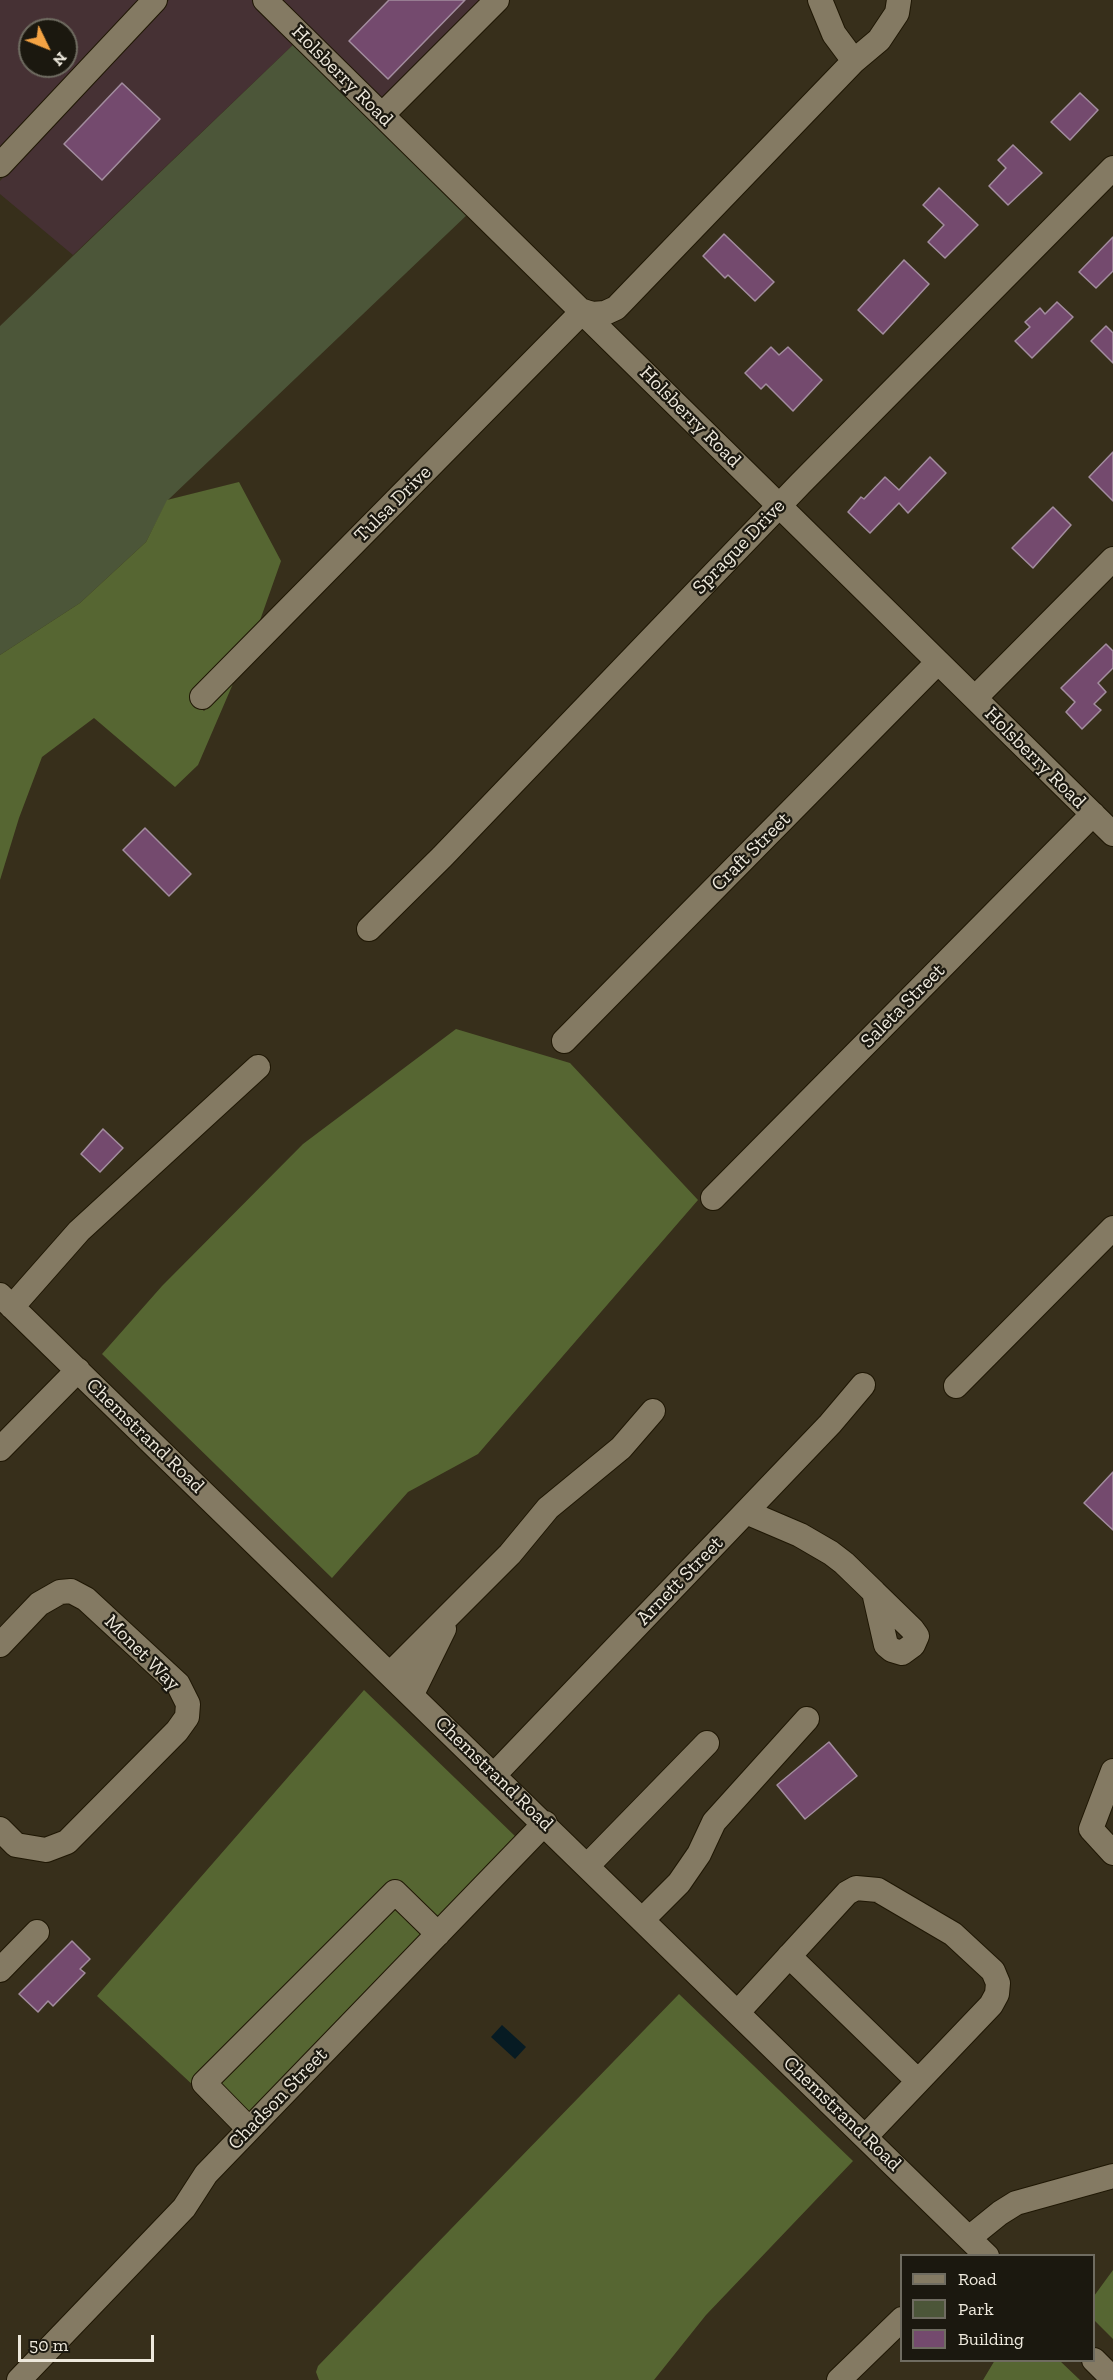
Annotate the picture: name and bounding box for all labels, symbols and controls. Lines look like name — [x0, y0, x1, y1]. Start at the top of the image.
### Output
north arrow — [18, 18, 78, 78]
street label: Holsberry Road — [286, 20, 398, 132]
text: N — [49, 48, 71, 70]
street label: Holsberry Road — [634, 361, 746, 473]
street label: Tulsa Drive — [350, 461, 436, 547]
street label: Sprague Drive — [688, 494, 790, 600]
street label: Holsberry Road — [979, 702, 1091, 814]
street label: Craft Street — [706, 807, 796, 897]
street label: Saleta Street — [856, 959, 950, 1053]
street label: Chemstrand Road — [81, 1374, 209, 1498]
street label: Arnett Street — [632, 1532, 728, 1630]
street label: Monet Way — [99, 1610, 185, 1696]
street label: Chemstrand Road — [430, 1712, 558, 1836]
street label: Chadson Street — [223, 2043, 333, 2155]
street label: Chemstrand Road — [778, 2052, 906, 2176]
legend — [900, 2254, 1095, 2362]
text: Road — [958, 2268, 997, 2290]
text: Park — [958, 2298, 994, 2320]
scale bar — [21, 2323, 158, 2361]
text: Building — [958, 2328, 1024, 2350]
text: 50 m — [29, 2334, 68, 2356]

